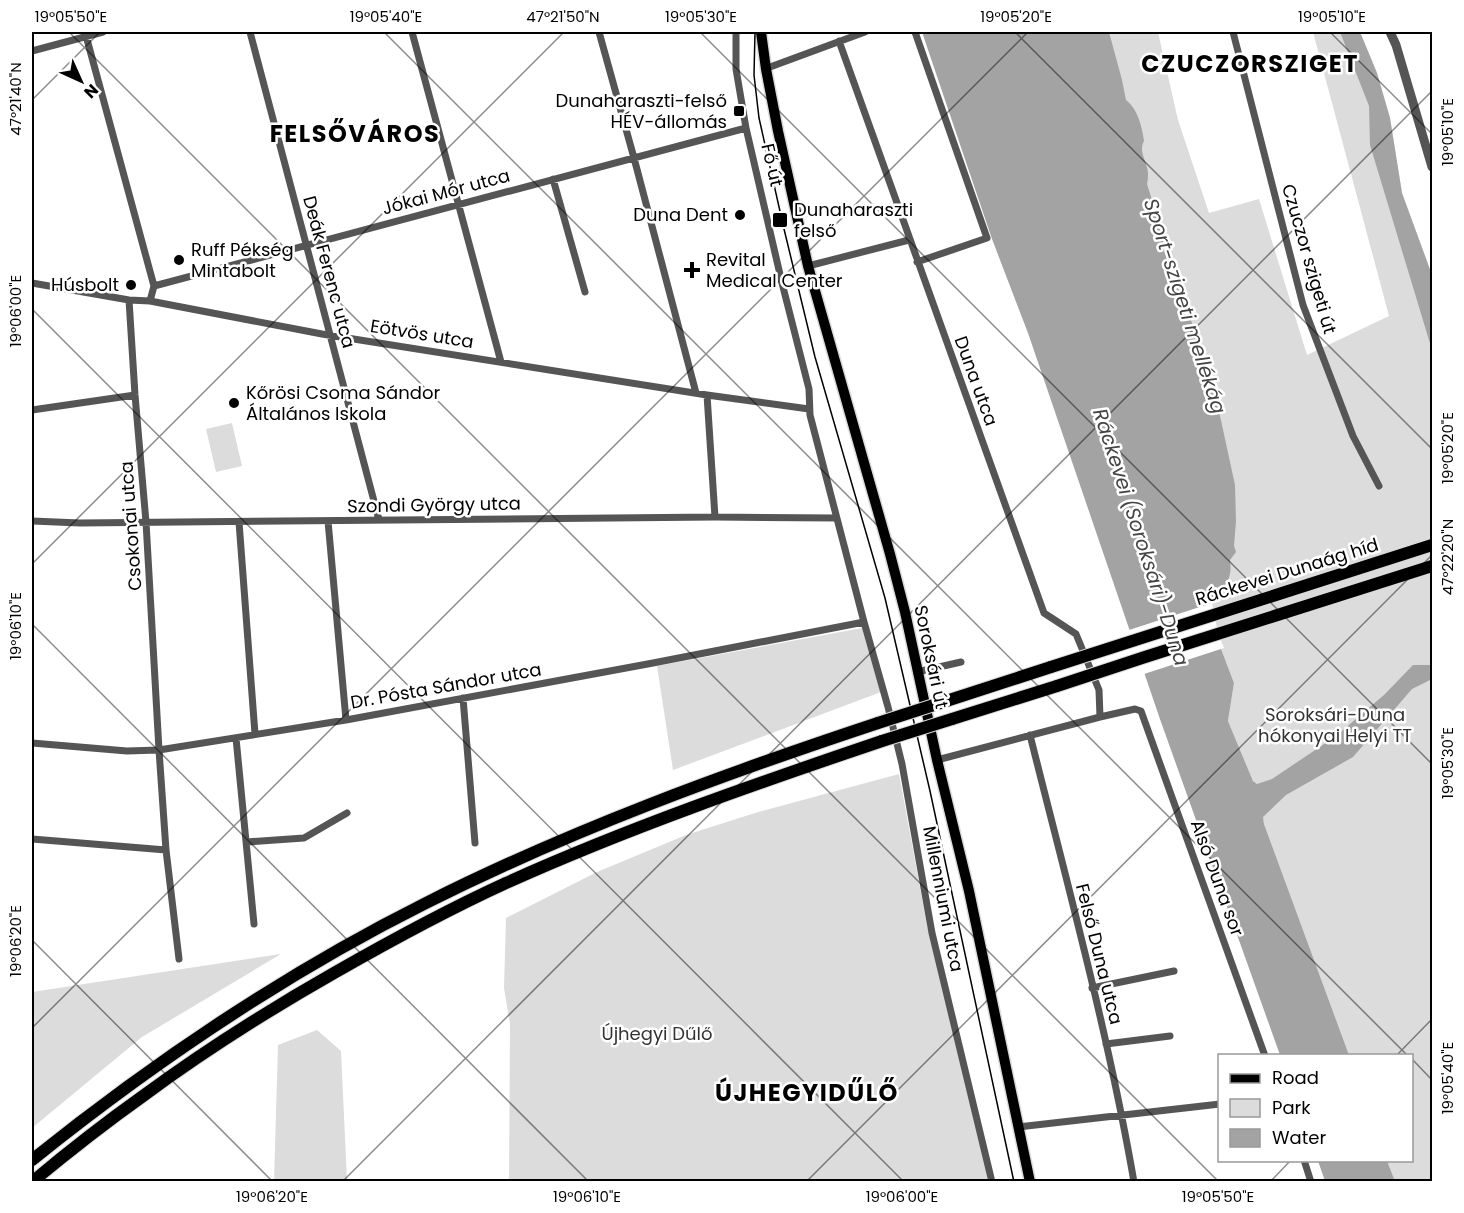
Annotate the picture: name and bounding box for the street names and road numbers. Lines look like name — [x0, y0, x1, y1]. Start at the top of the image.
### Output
street label: Fő út — [755, 141, 790, 189]
street label: Jókai Mór utca — [379, 162, 513, 221]
street label: Czuczor szigeti út — [1276, 181, 1343, 337]
street label: Deák Ferenc utca — [297, 193, 362, 351]
street label: Eötvös utca — [369, 313, 476, 354]
street label: Duna utca — [949, 332, 1004, 429]
street label: Csokonai utca — [114, 460, 147, 592]
street label: Szondi György utca — [347, 490, 521, 519]
street label: Ráckevei Dunaág híd — [1192, 532, 1381, 611]
street label: Soroksári út — [908, 603, 955, 711]
street label: Dr. Pósta Sándor utca — [348, 656, 543, 715]
street label: Alsó Duna sor — [1185, 816, 1250, 940]
street label: Millenniumi utca — [917, 824, 970, 974]
street label: Felső Duna utca — [1070, 881, 1129, 1027]

